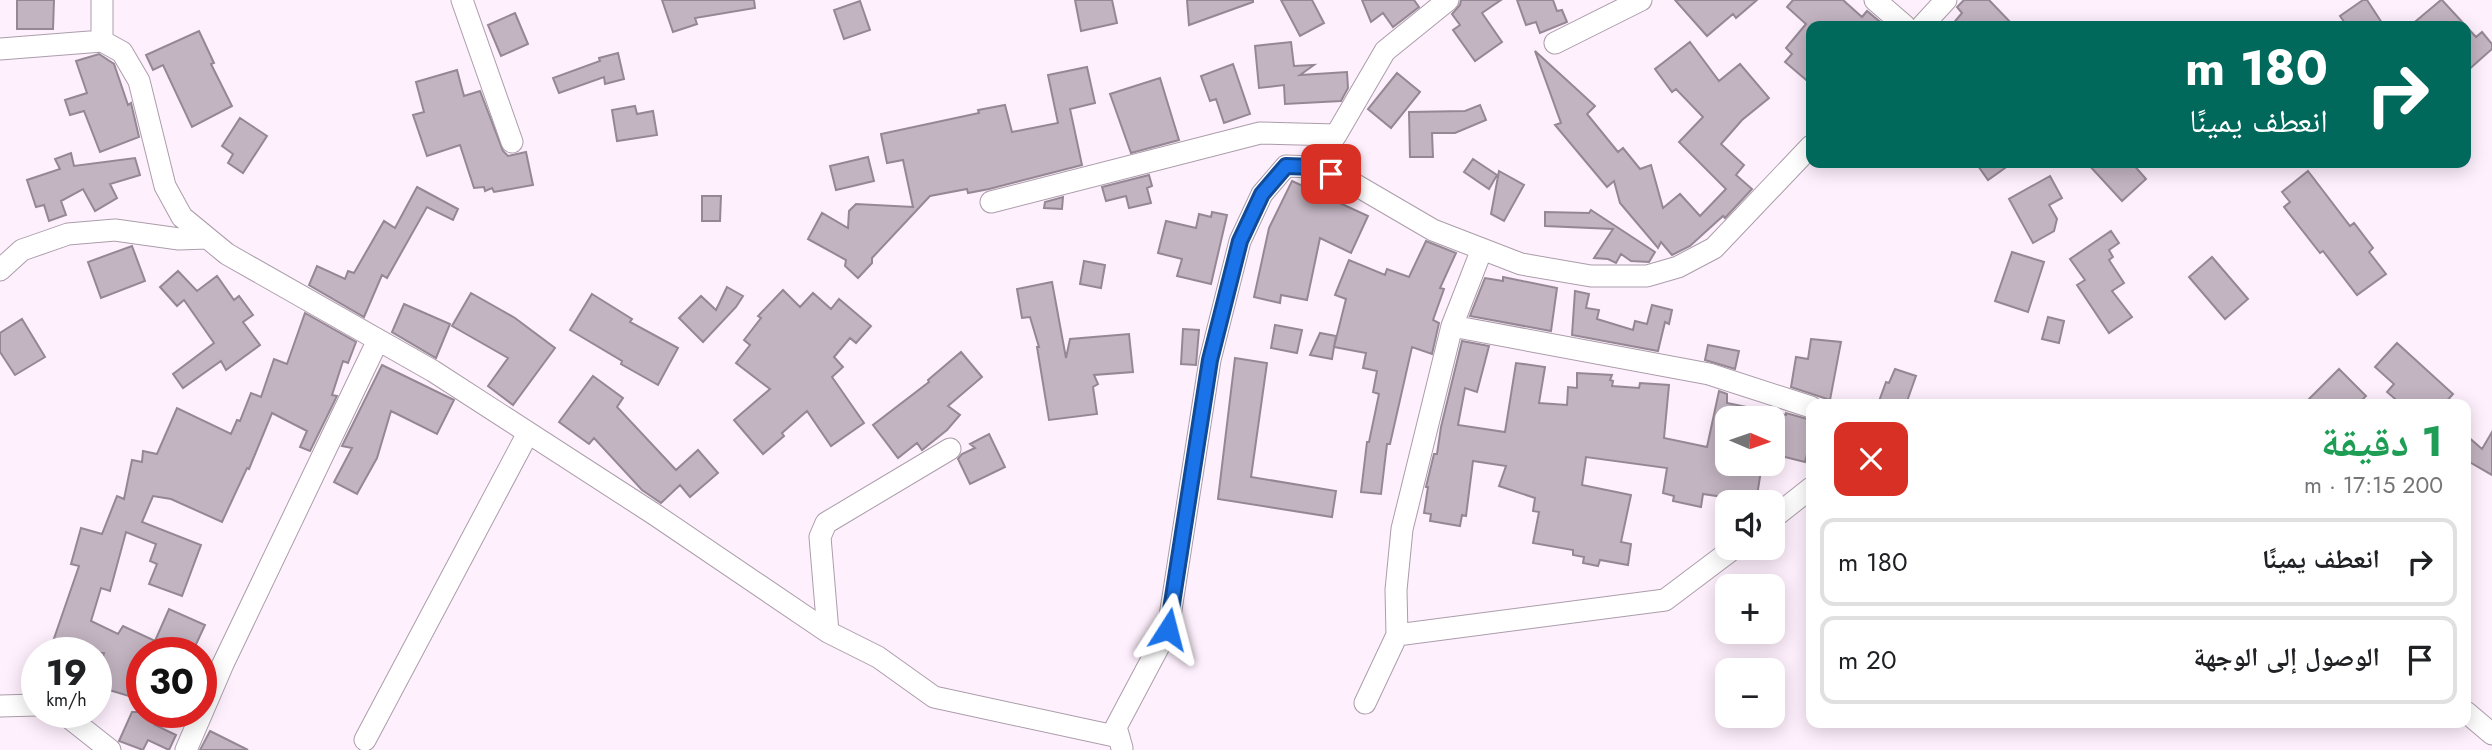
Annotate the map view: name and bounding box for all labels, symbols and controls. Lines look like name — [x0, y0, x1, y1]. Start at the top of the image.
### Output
text: 180 m — [2185, 33, 2328, 103]
icon: right — [2352, 49, 2443, 140]
text: انعطف يمينًا — [2189, 98, 2328, 144]
pin — [1301, 144, 1361, 204]
icon: arrive — [1312, 155, 1350, 193]
north arrow — [1715, 406, 1785, 476]
map controls — [1715, 406, 1785, 728]
text: 1 دقيقة — [2321, 411, 2443, 472]
button: close — [1834, 422, 1908, 496]
text: 200 m · 17:15 — [2304, 468, 2443, 502]
button: sound — [1715, 490, 1785, 560]
text: انعطف يمينًا — [2262, 540, 2380, 578]
text: 180 m — [1838, 543, 1908, 581]
icon: right — [2401, 543, 2439, 581]
button: + — [1715, 574, 1785, 644]
position arrow — [1131, 592, 1205, 666]
speed limit sign: 30 — [126, 637, 217, 728]
text: الوصول إلى الوجهة — [2193, 638, 2380, 676]
text: 20 m — [1838, 641, 1897, 679]
icon: arrive — [2401, 641, 2439, 679]
text: 19 — [46, 648, 87, 698]
button: − — [1715, 658, 1785, 728]
text: km/h — [46, 687, 87, 713]

